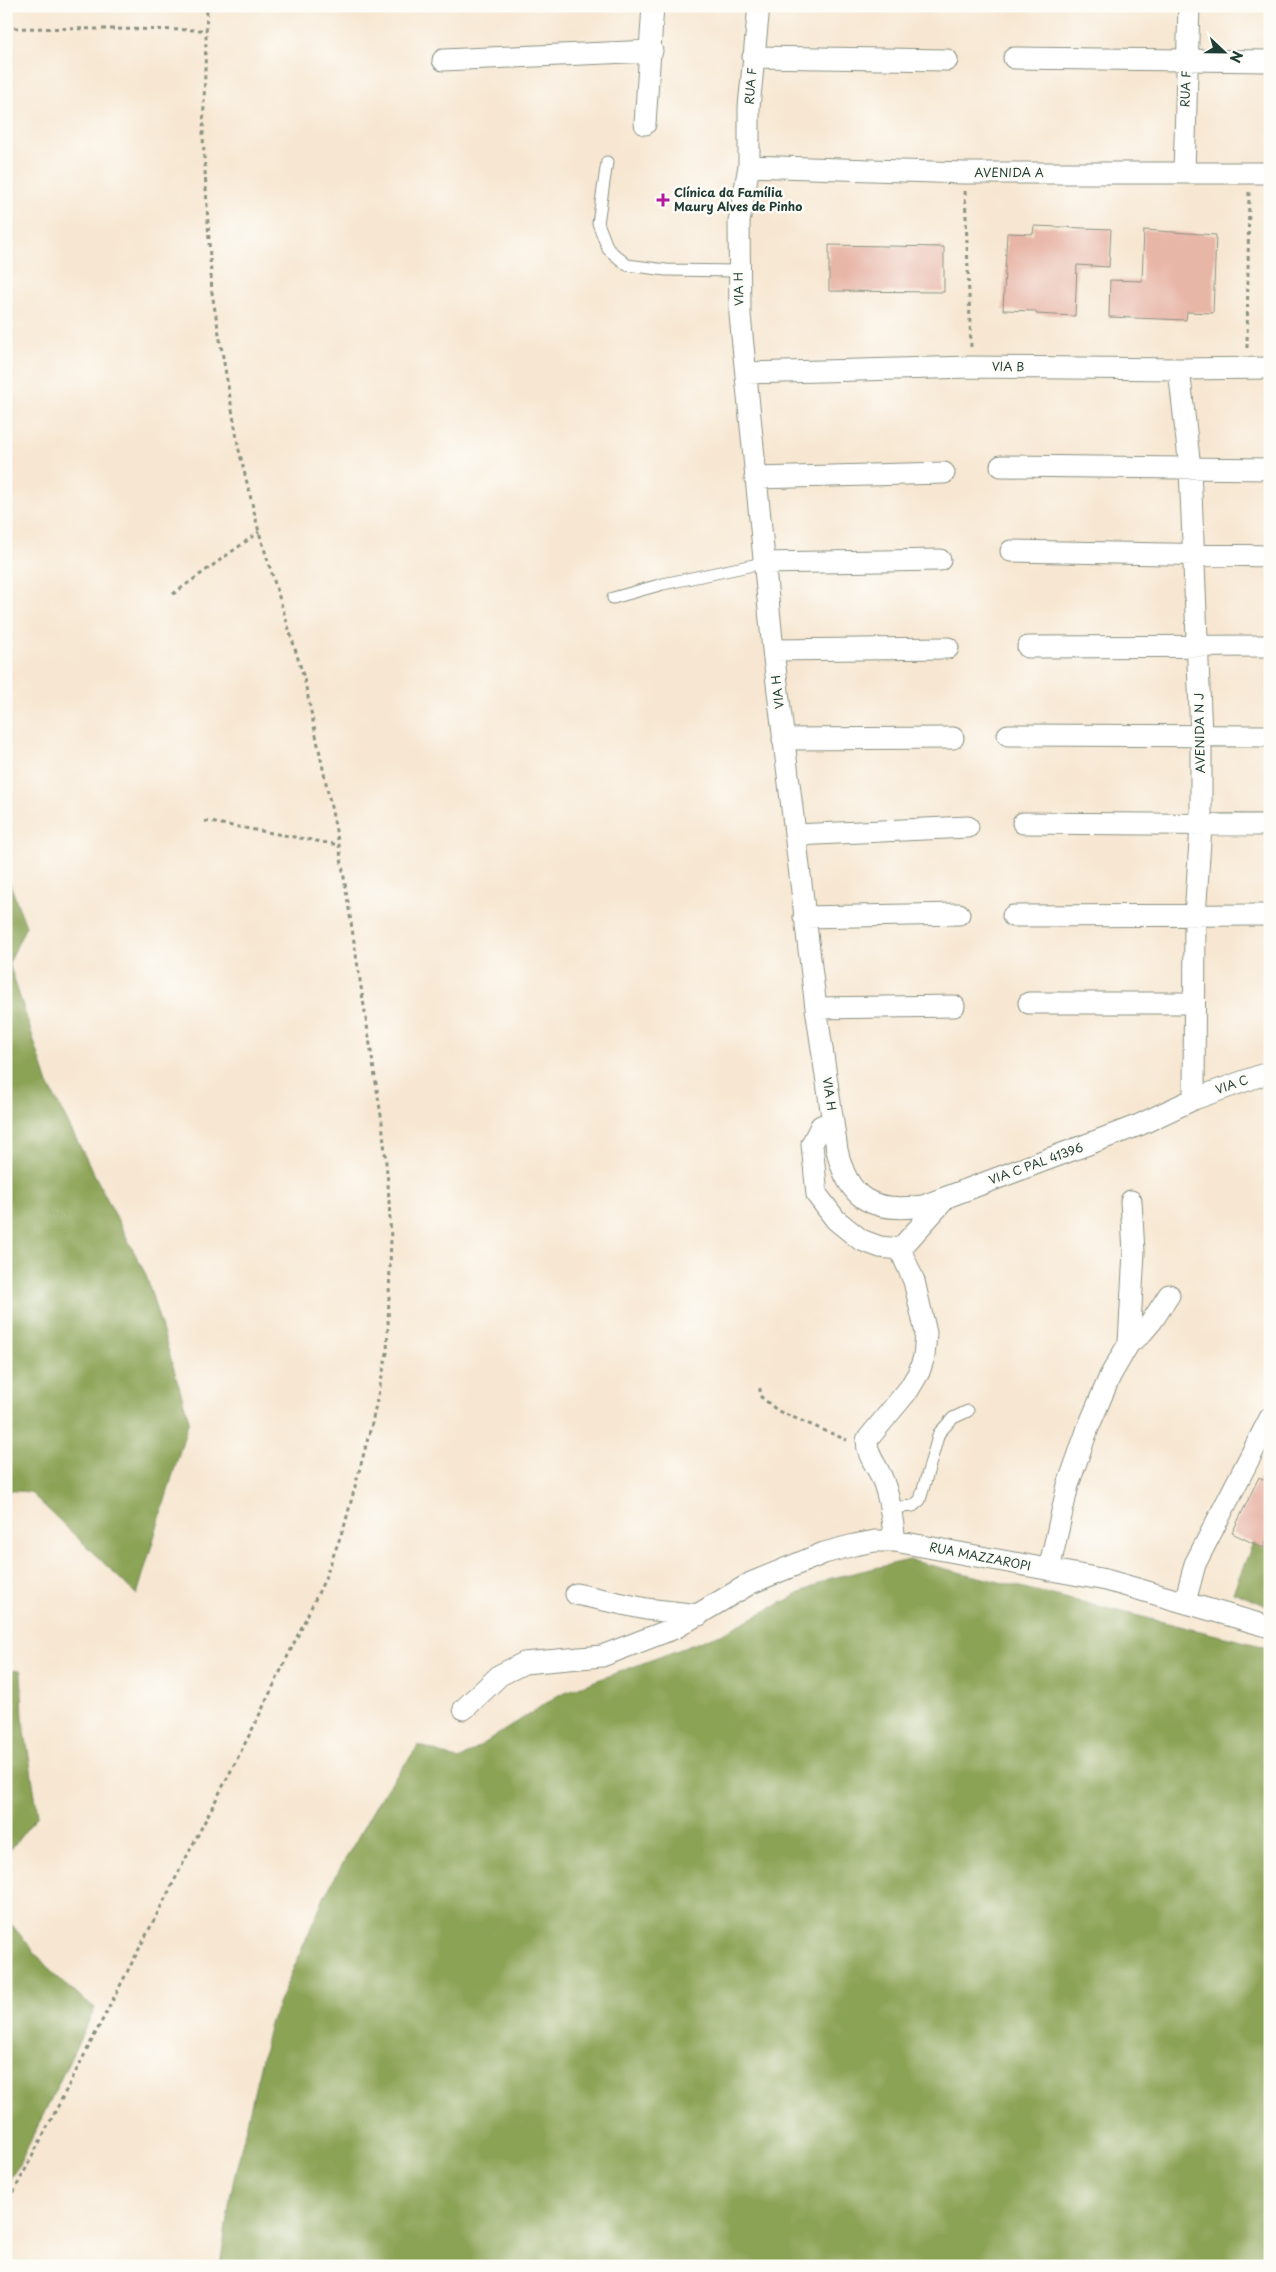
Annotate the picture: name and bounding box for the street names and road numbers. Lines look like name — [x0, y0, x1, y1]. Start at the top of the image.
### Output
street label: RUA F — [739, 67, 761, 105]
street label: RUA F — [1175, 70, 1195, 108]
street label: AVENIDA A — [974, 163, 1044, 181]
street label: VIA H — [728, 272, 748, 306]
street label: VIA B — [992, 357, 1025, 375]
street label: VIA H — [766, 674, 788, 710]
street label: AVENIDA N J — [1189, 693, 1209, 773]
street label: VIA C — [1213, 1070, 1251, 1098]
street label: VIA H — [818, 1076, 842, 1112]
street label: VIA C PAL 41396 — [986, 1138, 1085, 1189]
street label: RUA MAZZAROPI — [928, 1537, 1032, 1575]

